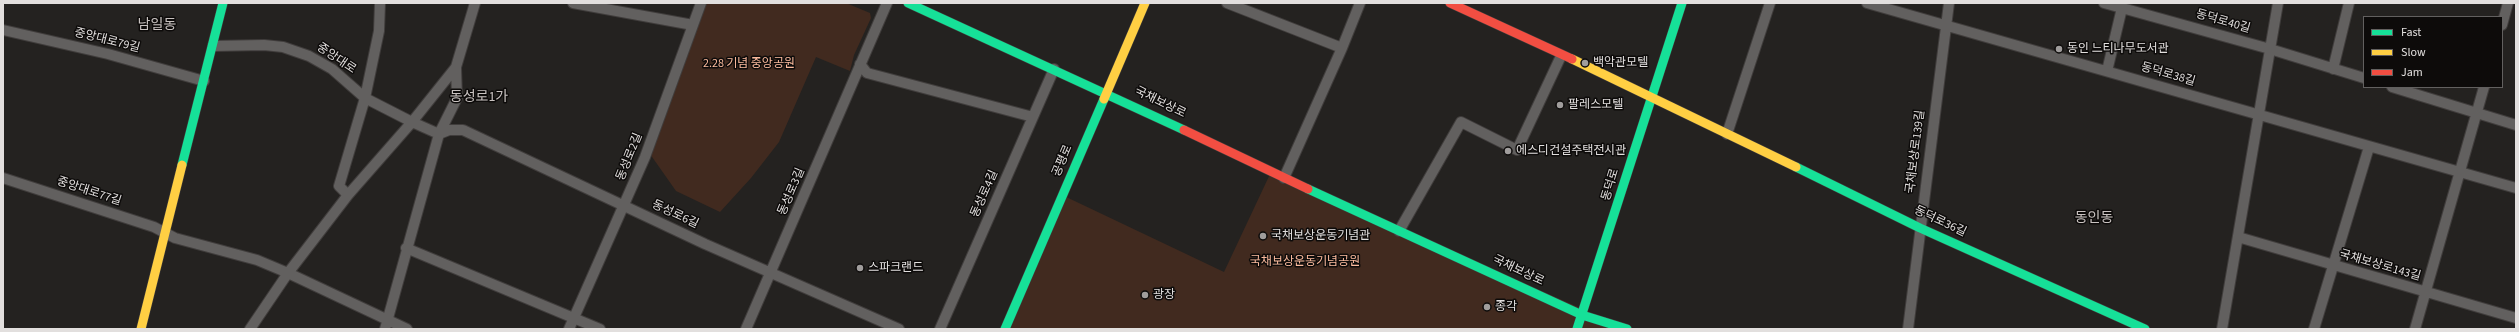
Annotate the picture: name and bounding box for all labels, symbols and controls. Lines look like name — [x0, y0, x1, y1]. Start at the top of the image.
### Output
street label: 동덕로40길 — [2194, 7, 2252, 37]
legend — [2363, 16, 2503, 88]
district label: 남일동 — [138, 18, 176, 34]
text: Fast — [2401, 24, 2421, 41]
street label: 중앙대로79길 — [73, 26, 141, 56]
street label: 중앙대로 — [314, 41, 358, 77]
place label: 동인 느티나무도서관 — [2067, 42, 2169, 56]
marker: 동인 느티나무도서관 — [2054, 44, 2064, 54]
text: Slow — [2401, 44, 2426, 61]
place label: 백악관모텔 — [1593, 56, 1648, 70]
park label: 2.28 기념 중앙공원 — [703, 57, 795, 71]
marker: 백악관모텔 — [1580, 58, 1590, 68]
street label: 동덕로38길 — [2139, 60, 2197, 90]
text: Jam — [2401, 64, 2423, 81]
street label: 국채보상로 — [1132, 84, 1188, 122]
district label: 동성로1가 — [450, 90, 508, 106]
place label: 팔레스모텔 — [1568, 98, 1623, 112]
marker: 팔레스모텔 — [1555, 100, 1565, 110]
street label: 국채보상로139길 — [1904, 109, 1928, 195]
street label: 동성로2길 — [614, 131, 646, 183]
street label: 공평로 — [1050, 143, 1076, 179]
place label: 에스디건설주택전시관 — [1516, 144, 1626, 158]
marker: 에스디건설주택전시관 — [1503, 146, 1513, 156]
street label: 동성로3길 — [776, 166, 808, 218]
street label: 동덕로 — [1599, 167, 1623, 203]
street label: 동성로4길 — [968, 168, 1002, 220]
street label: 중앙대로77길 — [55, 175, 123, 209]
street label: 동성로6길 — [649, 198, 701, 232]
street label: 동덕로36길 — [1912, 204, 1968, 240]
district label: 동인동 — [2075, 211, 2113, 227]
place label: 국채보상운동기념관 — [1271, 229, 1370, 243]
marker: 국채보상운동기념관 — [1258, 231, 1268, 241]
street label: 국채보상로143길 — [2338, 247, 2422, 285]
street label: 국채보상로 — [1490, 253, 1546, 289]
park label: 국채보상운동기념공원 — [1250, 255, 1360, 269]
place label: 스파크랜드 — [868, 261, 923, 275]
marker: 스파크랜드 — [855, 263, 865, 273]
place label: 광장 — [1153, 288, 1175, 302]
marker: 광장 — [1140, 290, 1150, 300]
place label: 종각 — [1495, 300, 1517, 314]
marker: 종각 — [1482, 302, 1492, 312]

